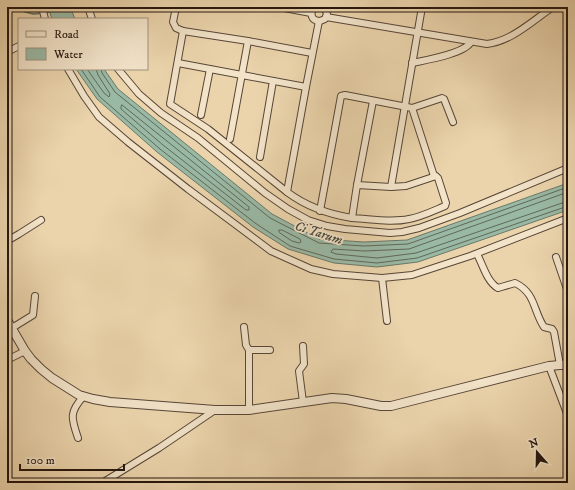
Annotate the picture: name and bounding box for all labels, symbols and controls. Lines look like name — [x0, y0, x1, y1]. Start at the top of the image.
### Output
legend — [18, 18, 148, 70]
text: Road — [54, 27, 79, 42]
text: Water — [53, 47, 83, 62]
water label: Ci Tarum — [293, 218, 345, 248]
north arrow — [517, 432, 557, 472]
text: N — [527, 435, 541, 452]
scale bar — [20, 446, 124, 472]
text: 100 m — [26, 453, 55, 468]

